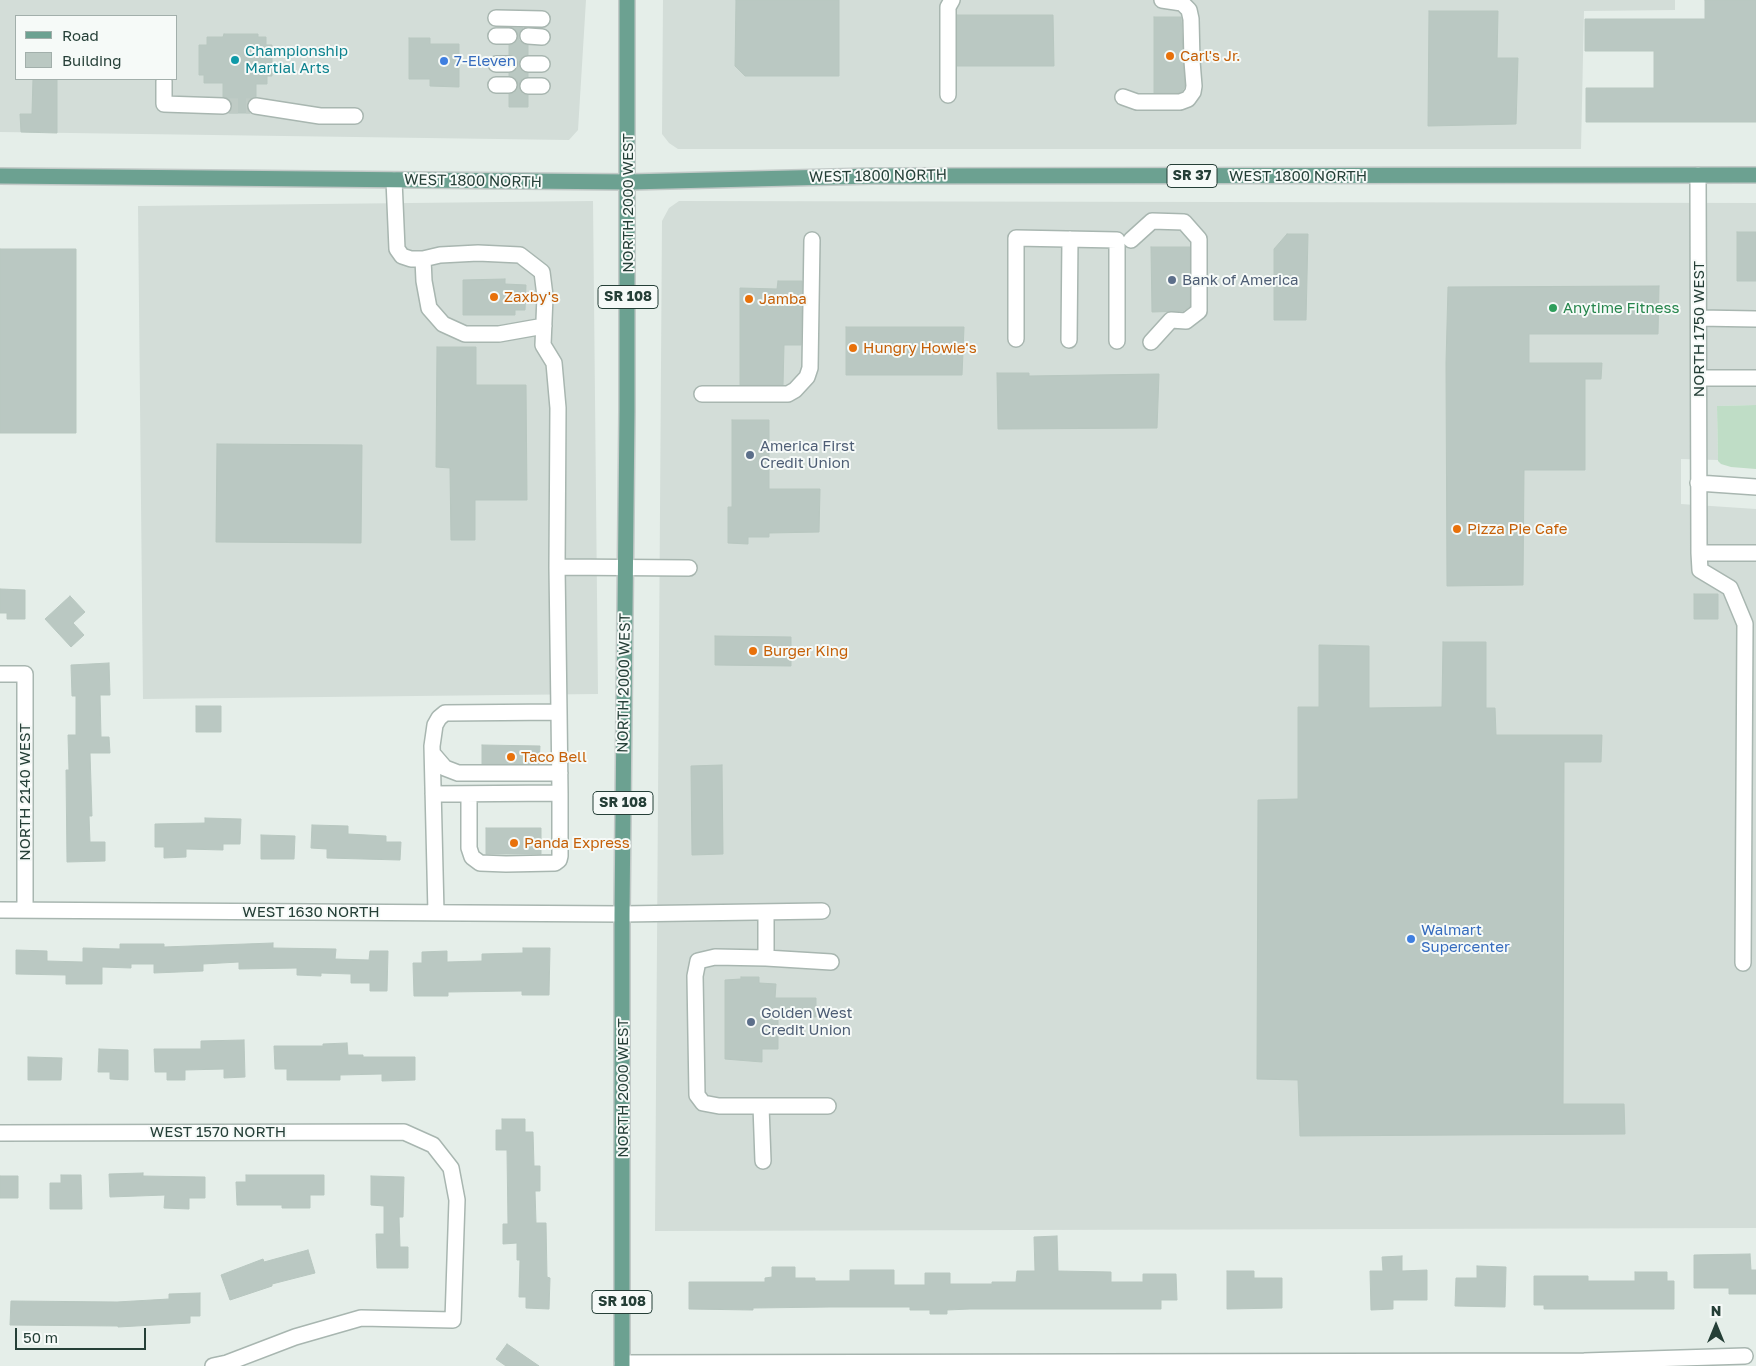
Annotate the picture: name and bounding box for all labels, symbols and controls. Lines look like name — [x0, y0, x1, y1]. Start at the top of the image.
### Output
legend — [15, 15, 178, 80]
text: Road — [62, 26, 99, 44]
place label: Championship Martial Arts — [245, 42, 348, 77]
place label: Carl's Jr. — [1180, 47, 1241, 65]
marker: Carl's Jr. — [1164, 50, 1176, 62]
text: Building — [62, 51, 122, 69]
place label: 7-Eleven — [454, 52, 516, 70]
marker: Championship Martial Arts — [229, 54, 241, 66]
marker: 7-Eleven — [438, 55, 450, 67]
street label: NORTH 2000 WEST — [619, 133, 637, 273]
road number: SR 37 — [1167, 165, 1217, 188]
street label: WEST 1800 NORTH — [809, 166, 947, 186]
street label: WEST 1800 NORTH — [1229, 167, 1367, 185]
street label: WEST 1800 NORTH — [404, 171, 542, 191]
street label: NORTH 1750 WEST — [1690, 261, 1708, 397]
place label: Bank of America — [1182, 271, 1299, 289]
marker: Bank of America — [1166, 274, 1178, 286]
road number: SR 108 — [598, 286, 658, 308]
place label: Zaxby's — [504, 288, 559, 306]
place label: Jamba — [759, 290, 807, 308]
marker: Zaxby's — [488, 291, 500, 303]
marker: Jamba — [743, 293, 755, 305]
place label: Anytime Fitness — [1563, 299, 1679, 317]
marker: Anytime Fitness — [1547, 302, 1559, 314]
place label: Hungry Howie's — [863, 339, 977, 357]
marker: Hungry Howie's — [847, 342, 859, 354]
place label: America First Credit Union — [760, 437, 855, 472]
marker: America First Credit Union — [744, 449, 756, 461]
place label: Pizza Pie Cafe — [1467, 520, 1568, 538]
marker: Pizza Pie Cafe — [1451, 523, 1463, 535]
street label: NORTH 2000 WEST — [614, 613, 634, 753]
place label: Burger King — [763, 642, 848, 660]
marker: Burger King — [747, 645, 759, 657]
street label: NORTH 2140 WEST — [16, 723, 34, 861]
place label: Taco Bell — [521, 748, 587, 766]
marker: Taco Bell — [505, 751, 517, 763]
road number: SR 108 — [593, 791, 653, 814]
place label: Panda Express — [524, 834, 630, 852]
marker: Panda Express — [508, 837, 520, 849]
street label: WEST 1630 NORTH — [242, 903, 380, 921]
place label: Walmart Supercenter — [1421, 921, 1510, 956]
marker: Walmart Supercenter — [1405, 933, 1417, 945]
place label: Golden West Credit Union — [761, 1004, 853, 1039]
marker: Golden West Credit Union — [745, 1016, 757, 1028]
street label: NORTH 2000 WEST — [614, 1018, 632, 1158]
street label: WEST 1570 NORTH — [150, 1123, 286, 1141]
road number: SR 108 — [592, 1290, 652, 1314]
north arrow — [1691, 1301, 1741, 1351]
text: N — [1711, 1302, 1721, 1319]
scale bar — [18, 1318, 149, 1350]
text: 50 m — [23, 1328, 58, 1346]

